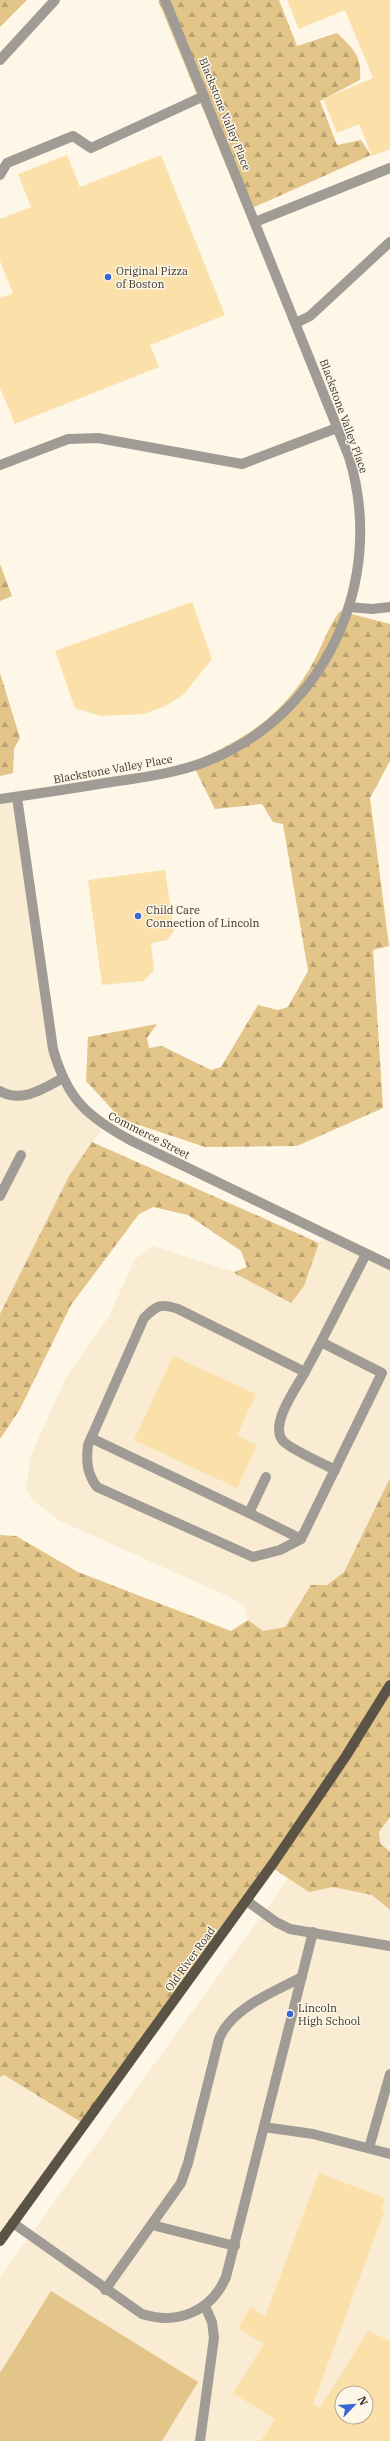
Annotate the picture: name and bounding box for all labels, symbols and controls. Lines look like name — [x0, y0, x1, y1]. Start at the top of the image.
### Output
street label: Blackstone Valley Place — [196, 55, 254, 173]
place label: Original Pizza of Boston — [116, 264, 188, 291]
marker: Original Pizza of Boston — [103, 272, 113, 282]
street label: Blackstone Valley Place — [317, 357, 371, 475]
street label: Blackstone Valley Place — [52, 752, 174, 786]
place label: Child Care Connection of Lincoln — [146, 903, 260, 930]
marker: Child Care Connection of Lincoln — [133, 911, 143, 921]
street label: Commerce Street — [106, 1108, 192, 1162]
street label: Old River Road — [162, 1924, 218, 1994]
place label: Lincoln High School — [298, 2001, 360, 2028]
marker: Lincoln High School — [285, 2009, 295, 2019]
north arrow — [334, 2385, 374, 2425]
text: N — [355, 2394, 371, 2408]

